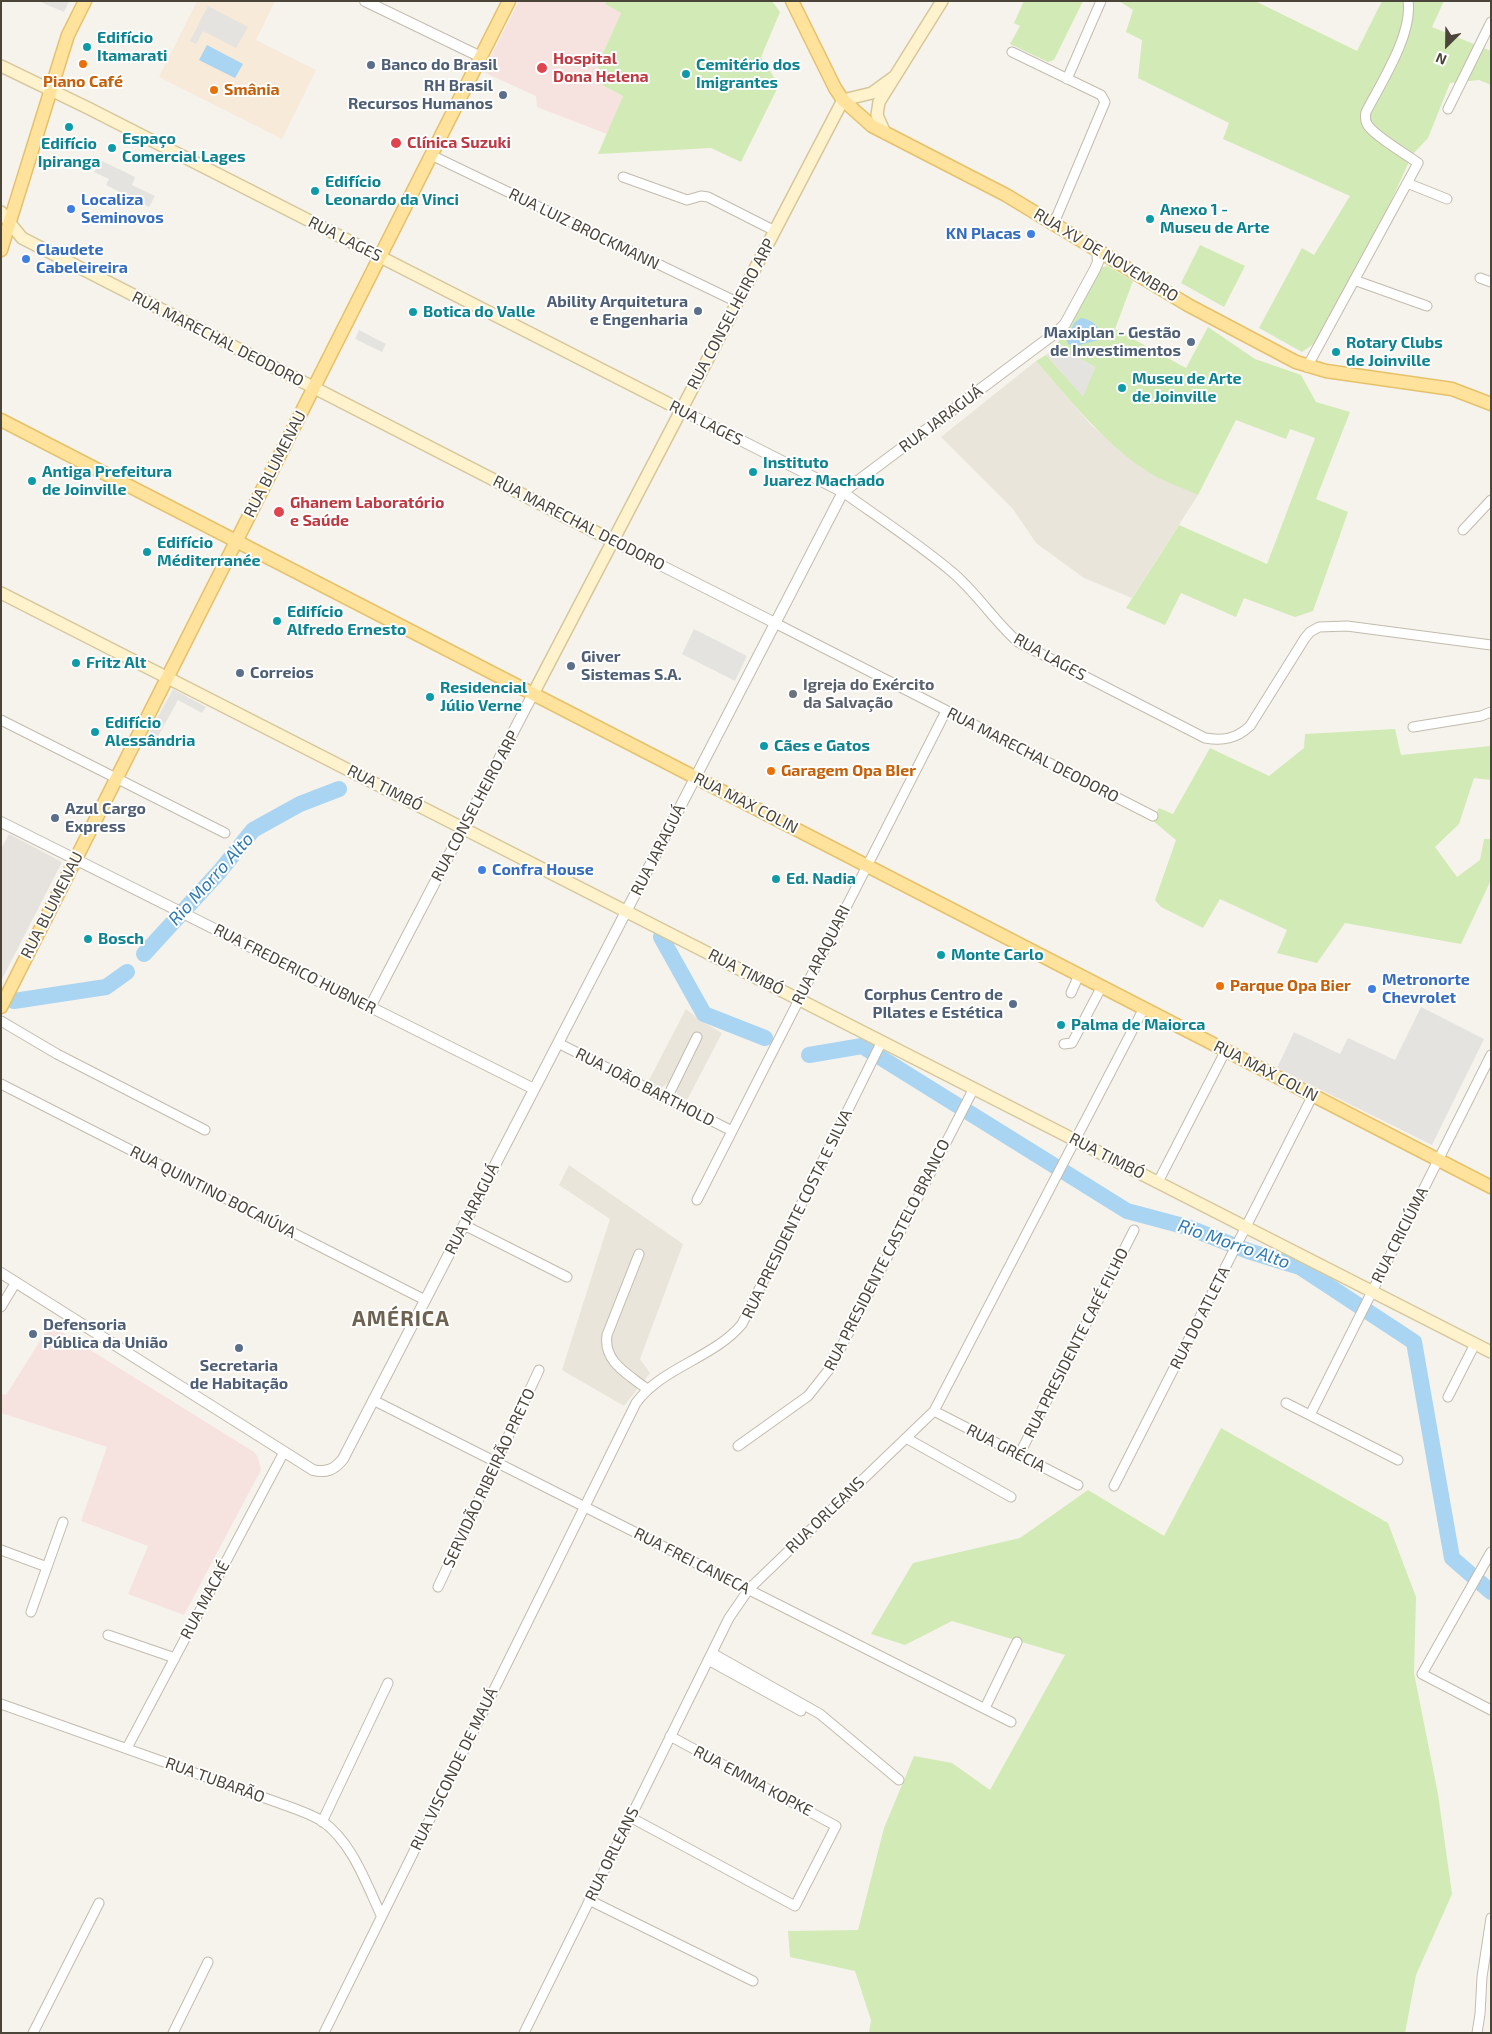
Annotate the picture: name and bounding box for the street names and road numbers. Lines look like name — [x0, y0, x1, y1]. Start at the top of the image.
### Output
street label: RUA LUIZ BROCKMANN — [506, 184, 662, 274]
street label: RUA XV DE NOVEMBRO — [1030, 204, 1182, 306]
street label: RUA LAGES — [305, 212, 385, 266]
street label: RUA CONSELHEIRO ARP — [683, 235, 779, 393]
street label: RUA MARECHAL DEODORO — [129, 287, 307, 391]
street label: RUA JARAGUÁ — [895, 381, 987, 457]
street label: RUA LAGES — [666, 396, 746, 450]
street label: RUA BLUMENAU — [240, 407, 310, 521]
street label: RUA MARECHAL DEODORO — [490, 471, 668, 575]
street label: RUA LAGES — [1010, 629, 1090, 685]
street label: RUA MARECHAL DEODORO — [944, 703, 1122, 807]
street label: RUA CONSELHEIRO ARP — [427, 727, 523, 885]
street label: RUA TIMBÓ — [344, 761, 426, 815]
street label: RUA MAX COLIN — [691, 768, 801, 838]
street label: RUA JARAGUÁ — [627, 801, 689, 899]
street label: RUA BLUMENAU — [17, 848, 87, 962]
street label: RUA ARAQUARI — [788, 902, 854, 1008]
street label: RUA FREDERICO HUBNER — [211, 920, 379, 1018]
street label: RUA TIMBÓ — [705, 945, 787, 999]
street label: RUA MAX COLIN — [1211, 1036, 1321, 1106]
street label: RUA JOÃO BARTHOLD — [572, 1044, 718, 1130]
street label: RUA PRESIDENTE COSTA E SILVA — [738, 1106, 856, 1322]
street label: RUA TIMBÓ — [1066, 1129, 1148, 1183]
street label: RUA PRESIDENTE CASTELO BRANCO — [820, 1136, 954, 1374]
street label: RUA QUINTINO BOCAIÚVA — [127, 1142, 299, 1242]
street label: RUA JARAGUÁ — [441, 1160, 503, 1258]
street label: RUA CRICIÚMA — [1368, 1184, 1432, 1286]
street label: RUA PRESIDENTE CAFÉ FILHO — [1020, 1245, 1132, 1441]
street label: RUA DO ATLETA — [1166, 1263, 1234, 1373]
street label: SERVIDÃO RIBEIRÃO PRETO — [439, 1385, 539, 1571]
street label: RUA GRÉCIA — [963, 1420, 1049, 1476]
street label: RUA ORLEANS — [782, 1473, 868, 1557]
street label: RUA FREI CANECA — [631, 1523, 753, 1599]
street label: RUA MACAÉ — [176, 1558, 234, 1642]
street label: RUA VISCONDE DE MAUÁ — [406, 1685, 502, 1853]
street label: RUA EMMA KOPKE — [690, 1742, 816, 1820]
street label: RUA TUBARÃO — [163, 1753, 267, 1807]
street label: RUA ORLEANS — [581, 1804, 643, 1904]

